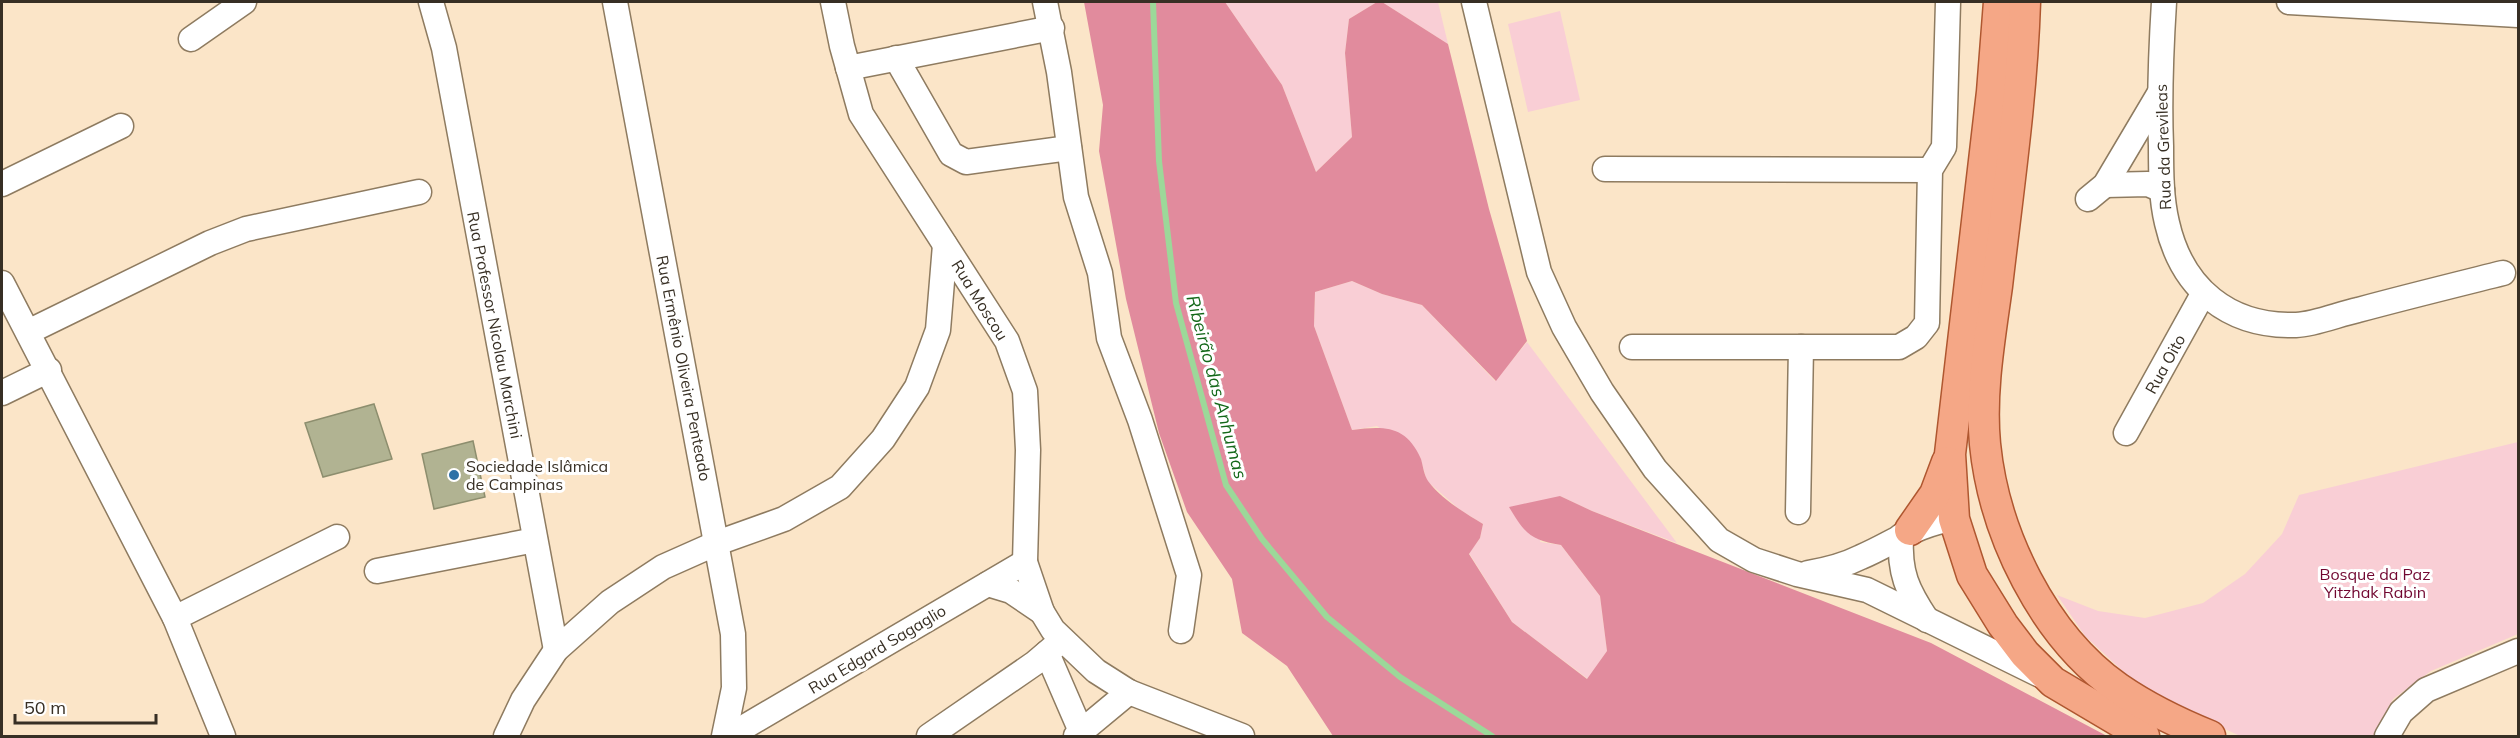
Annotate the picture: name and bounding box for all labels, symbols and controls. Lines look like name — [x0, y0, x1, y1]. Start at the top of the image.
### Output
street label: Rua da Grevileas — [2151, 84, 2175, 210]
street label: Rua Professor Nicolau Marchini — [463, 210, 527, 440]
street label: Rua Ermênio Oliveira Penteado — [652, 253, 716, 483]
street label: Rua Moscou — [947, 256, 1013, 344]
water label: Ribeirão das Anhumas — [1181, 293, 1253, 482]
street label: Rua Oito — [2141, 331, 2189, 397]
place label: Sociedade Islâmica de Campinas — [466, 456, 608, 494]
marker: Sociedade Islâmica de Campinas — [447, 468, 461, 482]
park label: Bosque da Paz Yitzhak Rabin — [2320, 564, 2430, 602]
street label: Rua Edgard Sagaglio — [805, 600, 949, 698]
scale bar — [15, 687, 156, 725]
text: 50 m — [24, 696, 66, 719]

